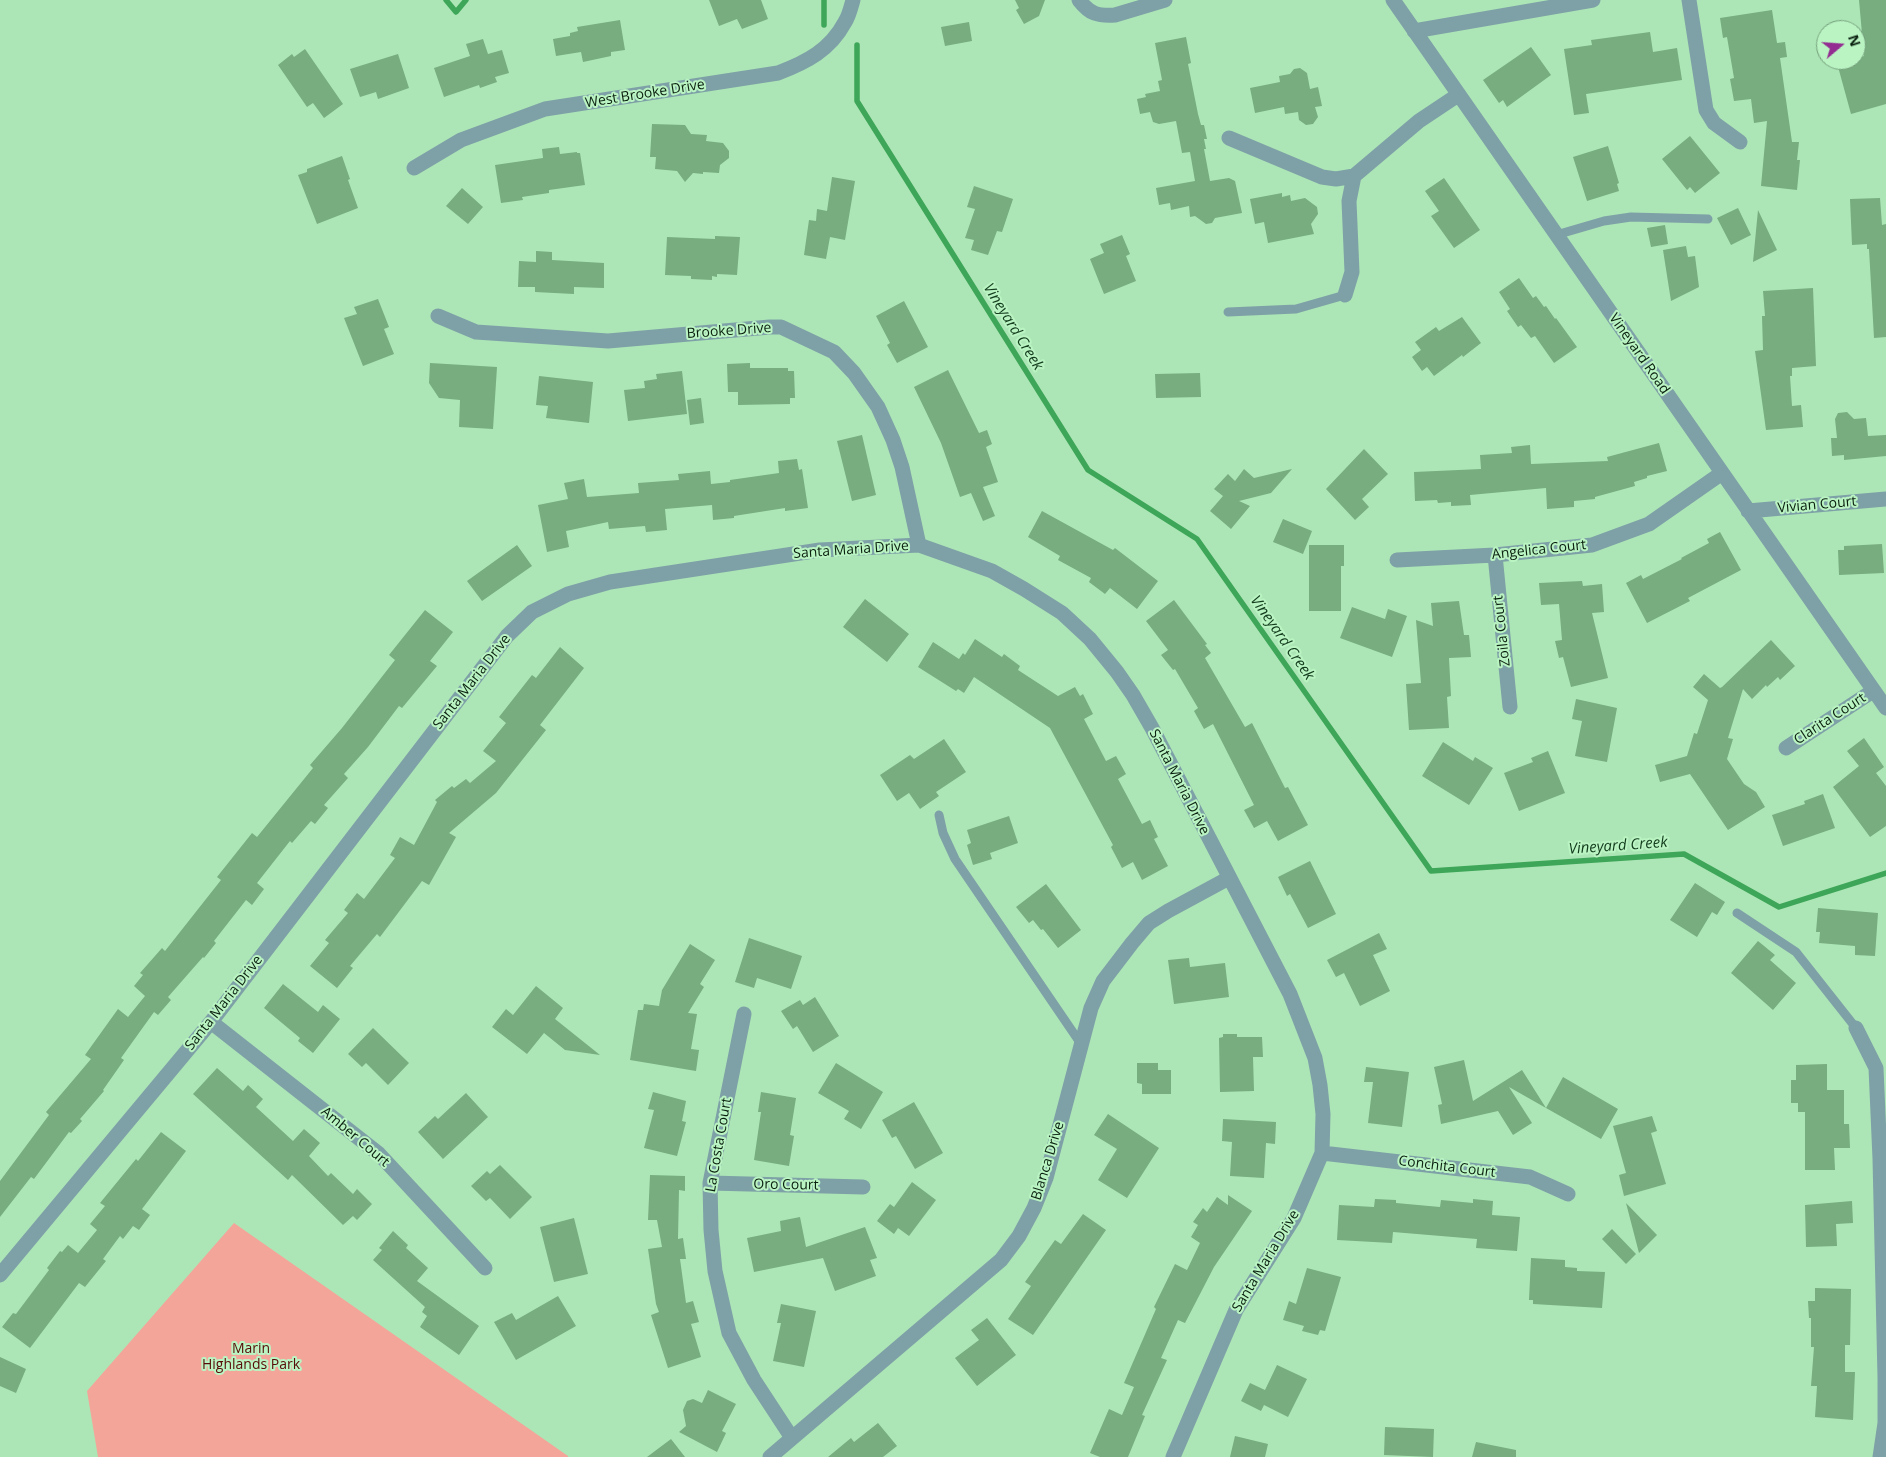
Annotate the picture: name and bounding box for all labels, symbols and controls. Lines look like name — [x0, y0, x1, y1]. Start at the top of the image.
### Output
north arrow — [1816, 20, 1866, 70]
text: N — [1844, 32, 1866, 49]
street label: West Brooke Drive — [584, 76, 706, 112]
water label: Vineyard Creek — [979, 280, 1047, 374]
street label: Vineyard Road — [1605, 310, 1673, 398]
street label: Brooke Drive — [686, 320, 772, 342]
street label: Vivian Court — [1777, 493, 1857, 517]
street label: Angelica Court — [1491, 537, 1587, 563]
street label: Santa Maria Drive — [793, 538, 909, 562]
water label: Vineyard Creek — [1246, 592, 1318, 684]
street label: Zoila Court — [1490, 595, 1514, 667]
street label: Santa Maria Drive — [430, 631, 514, 733]
street label: Clarita Court — [1791, 690, 1869, 748]
street label: Santa Maria Drive — [1145, 727, 1213, 837]
water label: Vineyard Creek — [1568, 834, 1668, 858]
street label: Santa Maria Drive — [182, 952, 266, 1054]
street label: La Costa Court — [702, 1096, 736, 1194]
street label: Amber Court — [317, 1104, 393, 1170]
street label: Blanca Drive — [1028, 1120, 1068, 1202]
street label: Conchita Court — [1398, 1153, 1496, 1181]
street label: Oro Court — [753, 1176, 819, 1194]
street label: Santa Maria Drive — [1229, 1207, 1303, 1315]
park label: Marin Highlands Park — [202, 1341, 300, 1374]

